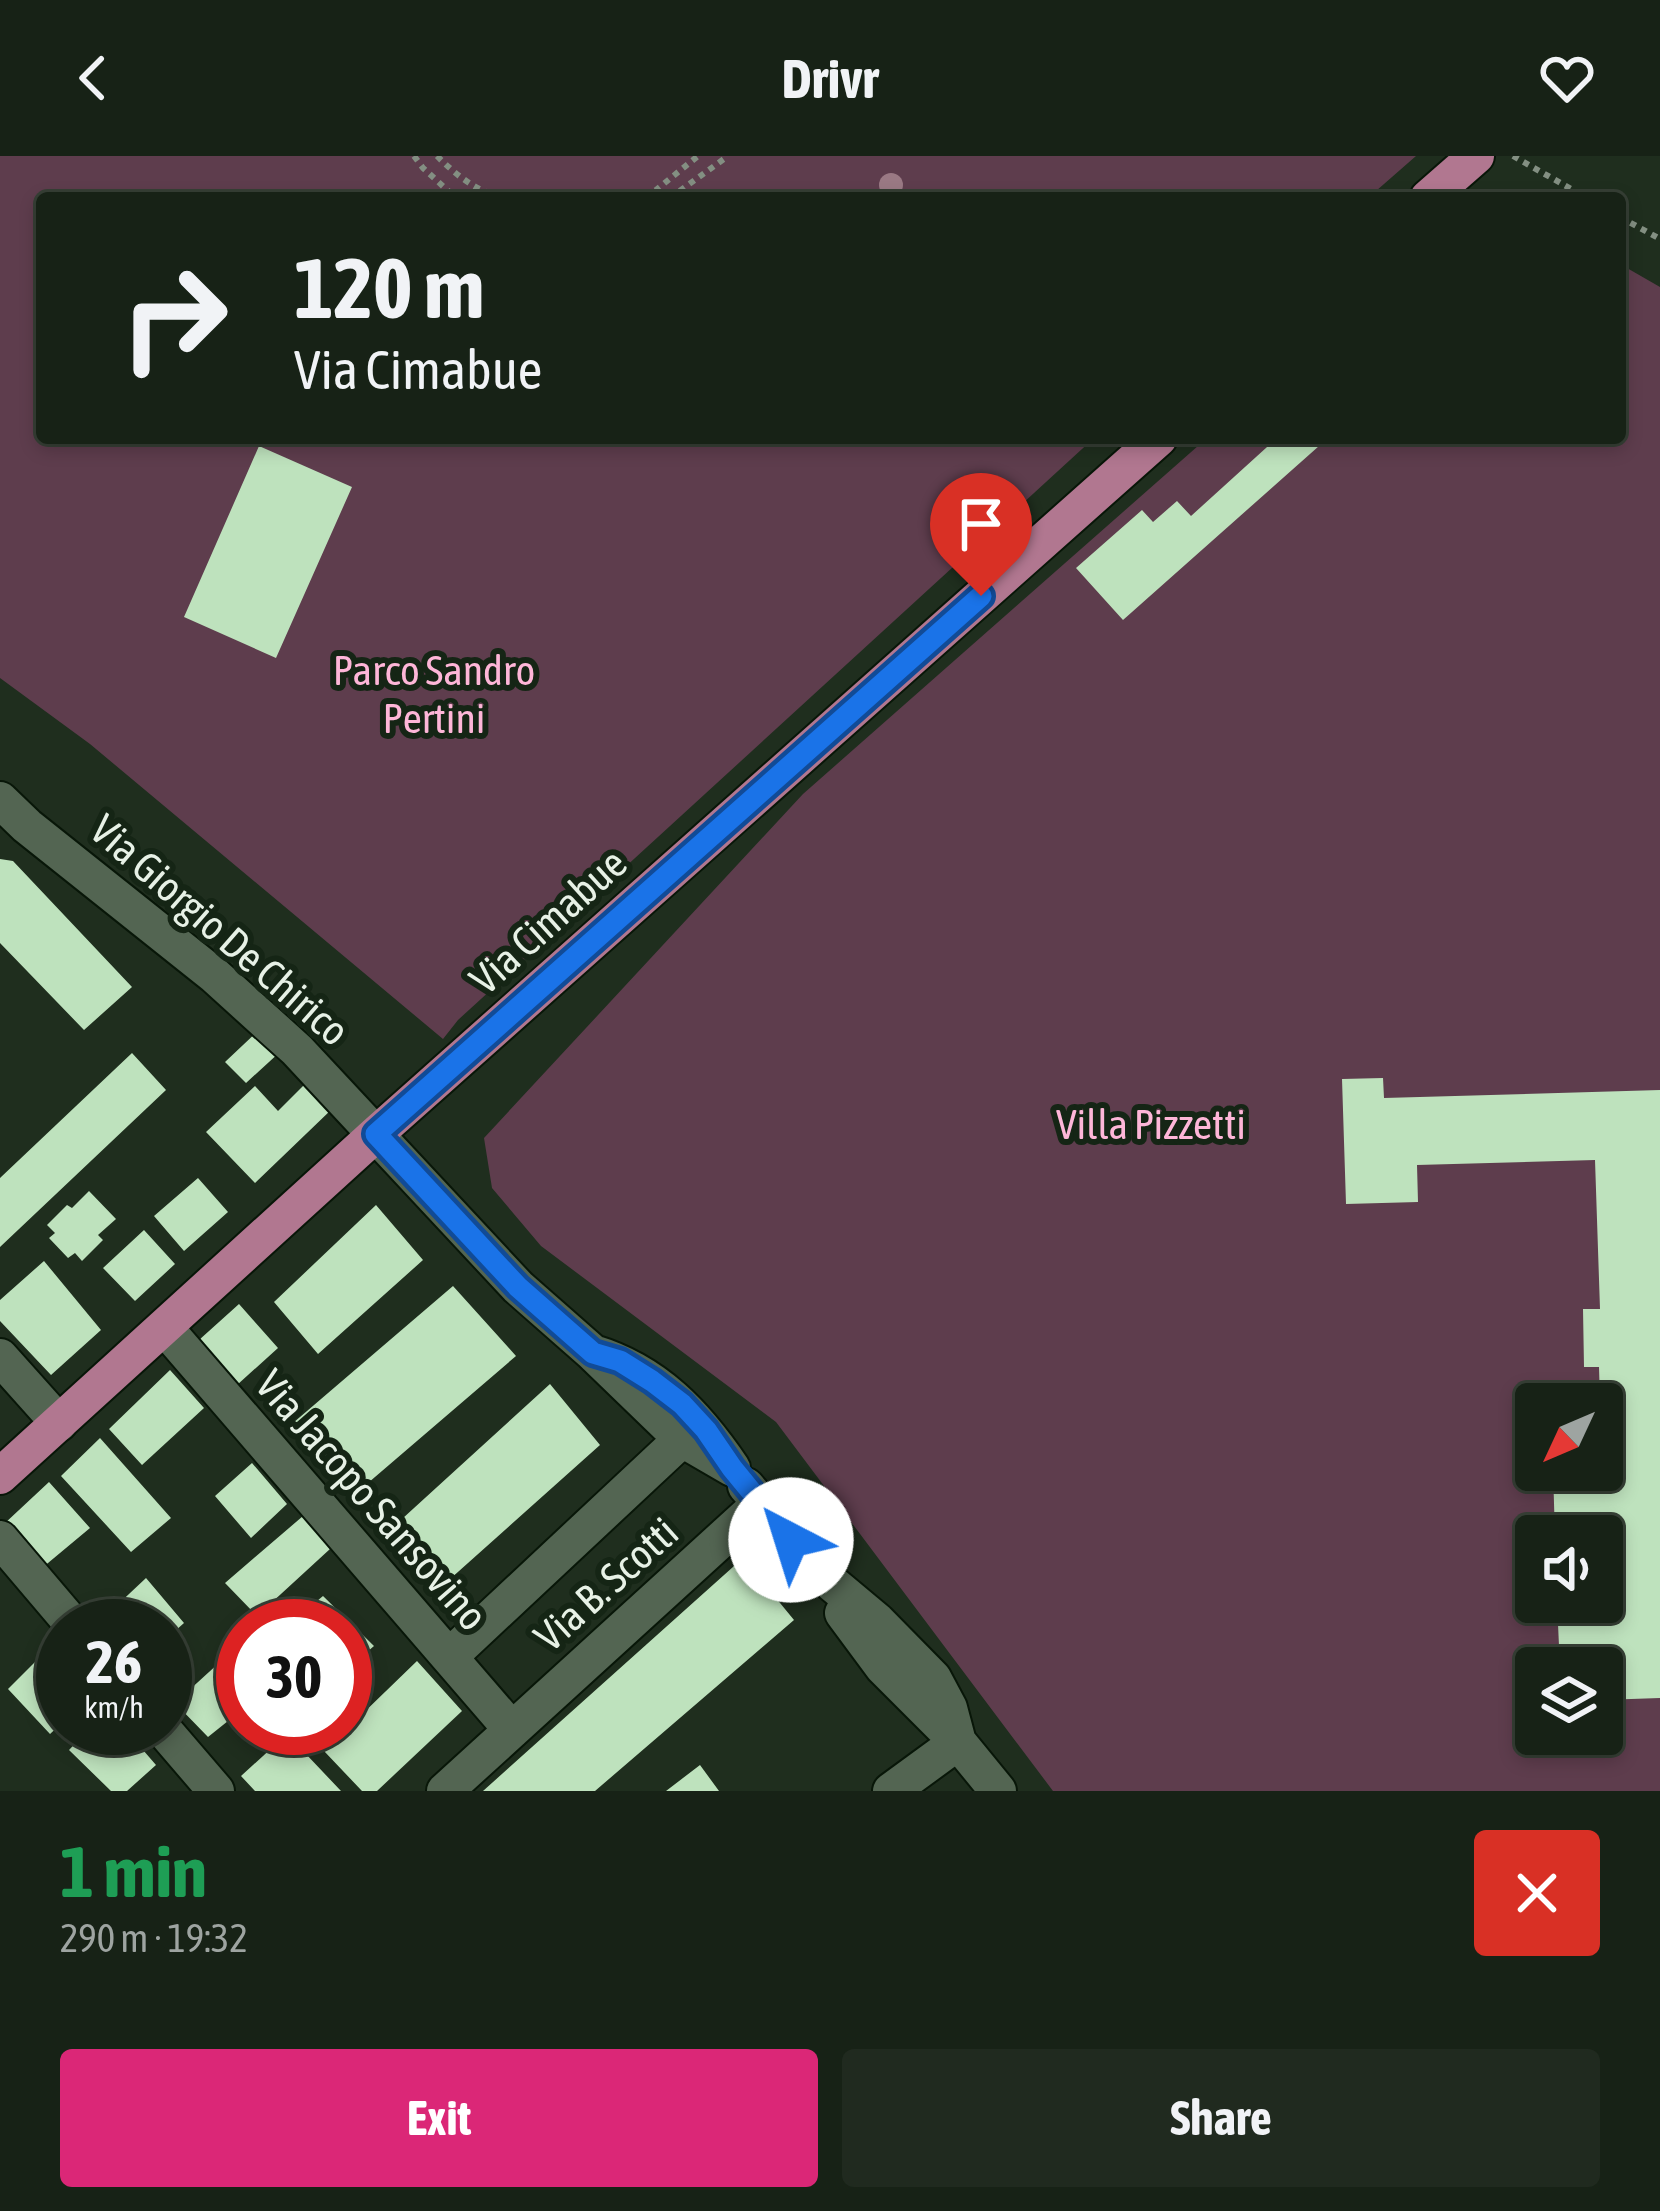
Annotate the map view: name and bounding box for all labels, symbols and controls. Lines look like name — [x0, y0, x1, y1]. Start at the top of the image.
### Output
icon: back — [60, 45, 126, 111]
icon: heart — [1534, 45, 1600, 111]
text: Drivr — [782, 48, 878, 109]
icon: right — [96, 240, 252, 396]
text: 120 m — [294, 240, 484, 336]
text: Via Cimabue — [294, 339, 542, 400]
pin — [930, 473, 1032, 596]
icon: arrive — [948, 491, 1014, 557]
park label: Parco Sandro Pertini — [333, 646, 535, 742]
street label: Via Giorgio De Chirico — [81, 805, 359, 1055]
street label: Via Cimabue — [460, 839, 636, 1003]
park label: Villa Pizzetti — [1056, 1100, 1246, 1148]
street label: Via Jacopo Sansovino — [246, 1361, 498, 1639]
north arrow — [1515, 1383, 1623, 1491]
map controls — [1515, 1383, 1623, 1755]
position arrow — [728, 1477, 854, 1603]
street label: Via B. Scotti — [525, 1507, 687, 1661]
button: sound — [1515, 1515, 1623, 1623]
speed limit sign: 30 — [216, 1599, 372, 1755]
text: 26 — [86, 1627, 142, 1696]
button: layers — [1515, 1647, 1623, 1755]
text: km/h — [84, 1690, 144, 1724]
text: 1 min — [60, 1830, 207, 1912]
button: close — [1474, 1830, 1600, 1956]
text: 290 m · 19:32 — [60, 1916, 248, 1960]
button: Exit — [60, 2049, 818, 2187]
button: Share — [842, 2049, 1600, 2187]

